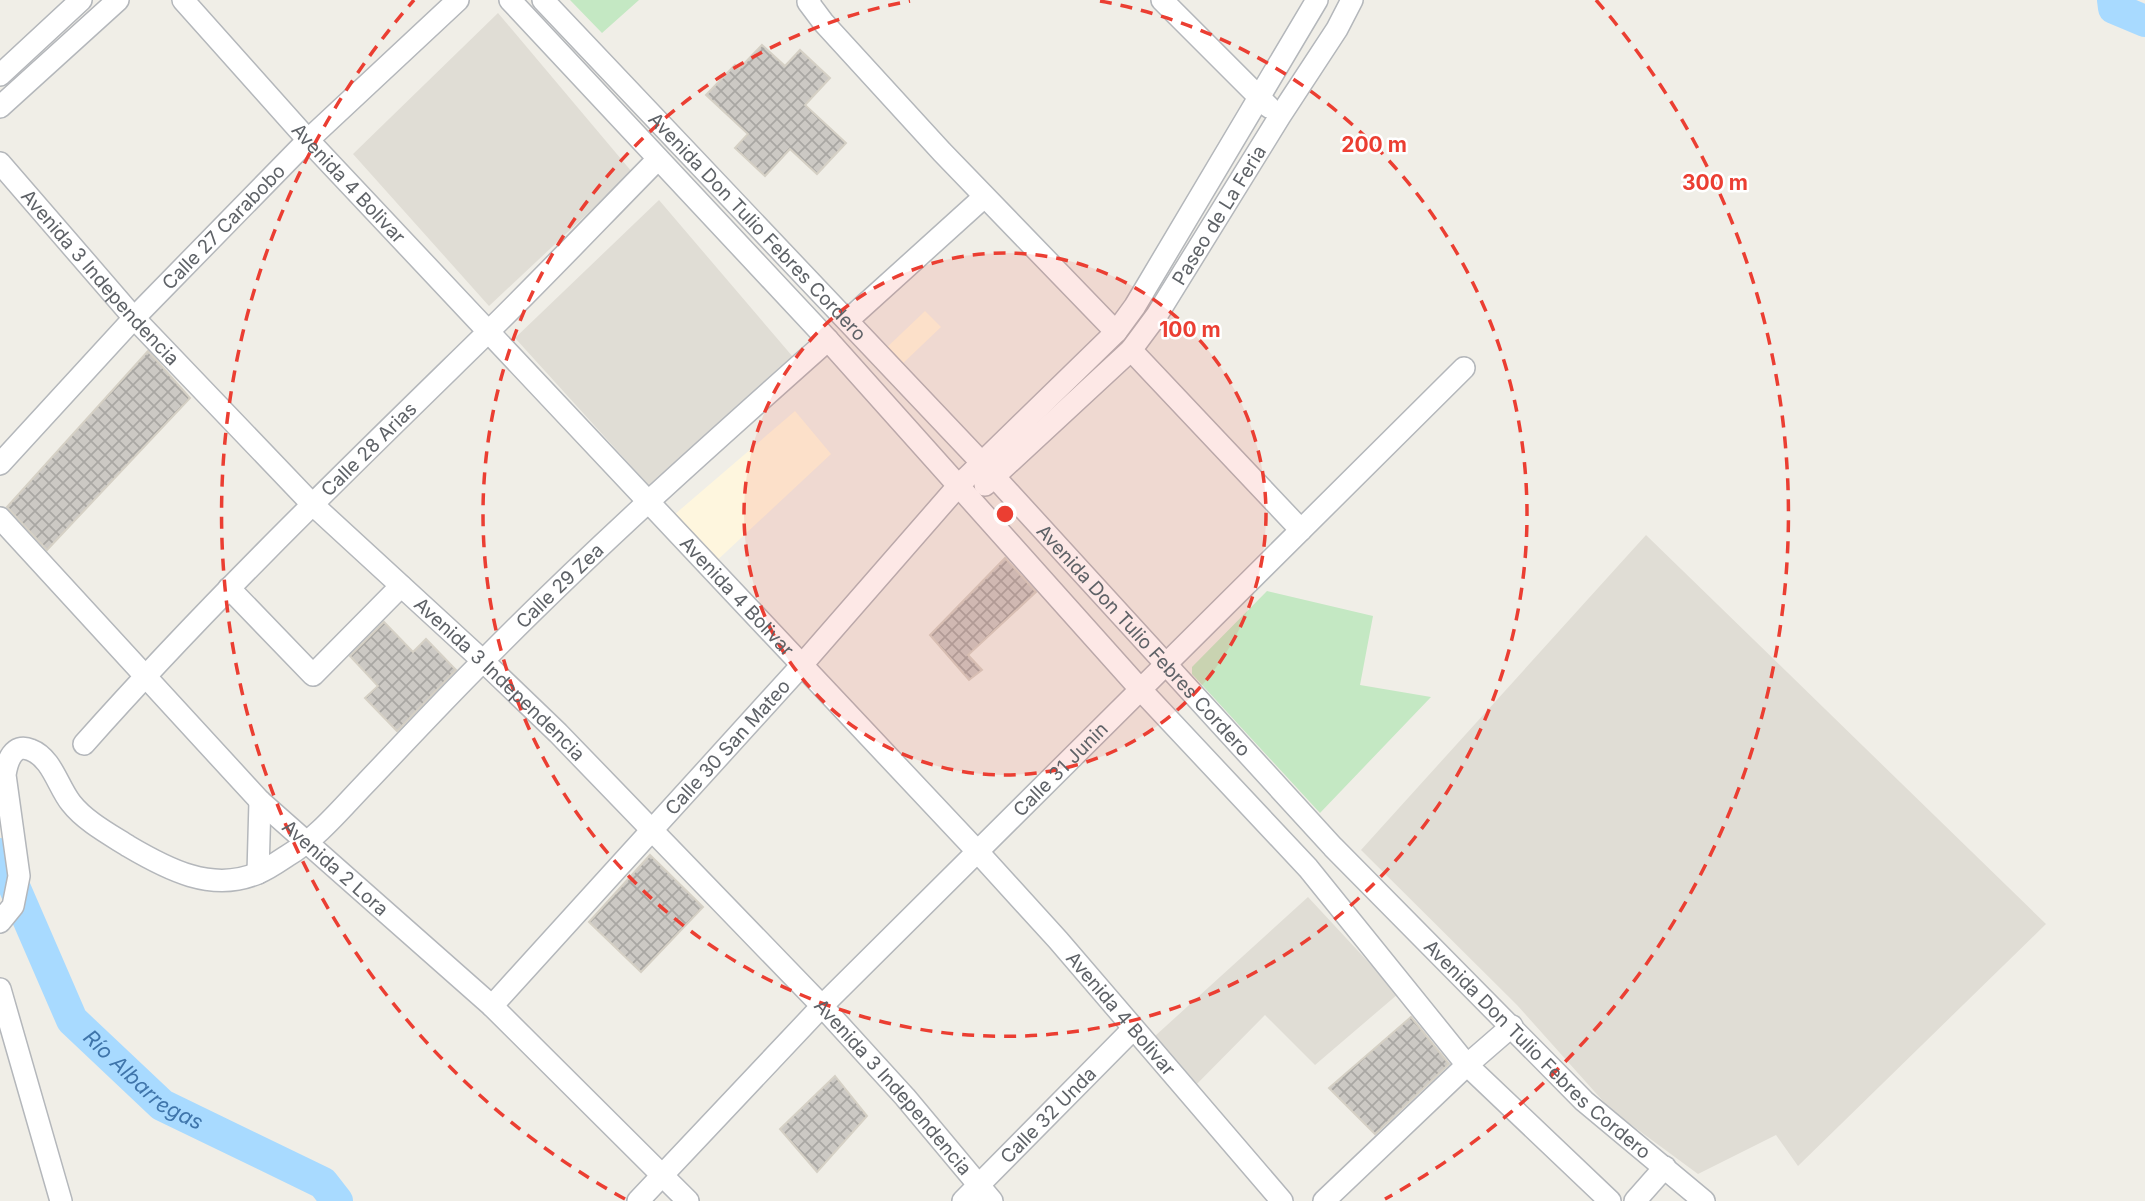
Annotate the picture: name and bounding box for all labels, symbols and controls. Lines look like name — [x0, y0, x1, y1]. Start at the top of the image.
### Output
street label: Avenida Don Tulio Febres Cordero — [644, 108, 871, 346]
street label: Avenida 4 Bolivar — [287, 119, 410, 248]
text: 200 m — [1341, 132, 1407, 157]
street label: Paseo de La Feria — [1167, 141, 1271, 289]
street label: Calle 27 Carabobo — [157, 159, 290, 294]
text: 300 m — [1682, 170, 1748, 195]
street label: Avenida 3 Independencia — [16, 185, 184, 370]
text: 100 m — [1159, 317, 1221, 342]
street label: Calle 28 Arias — [316, 397, 421, 501]
centre of rings — [993, 502, 1017, 526]
street label: Avenida Don Tulio Febres Cordero — [1032, 520, 1255, 761]
street label: Avenida 4 Bolivar — [675, 532, 799, 661]
street label: Calle 29 Zea — [511, 539, 608, 633]
street label: Avenida 3 Independencia — [409, 593, 590, 766]
street label: Calle 30 San Mateo — [660, 675, 795, 820]
street label: Calle 31 Junin — [1008, 718, 1113, 822]
street label: Avenida 2 Lora — [277, 815, 393, 921]
street label: Avenida Don Tulio Febres Cordero — [1419, 935, 1655, 1164]
street label: Avenida 4 Bolivar — [1061, 947, 1180, 1080]
street label: Avenida 3 Independencia — [809, 994, 976, 1180]
water label: Río Albarregas — [79, 1025, 207, 1135]
street label: Calle 32 Unda — [996, 1062, 1101, 1168]

